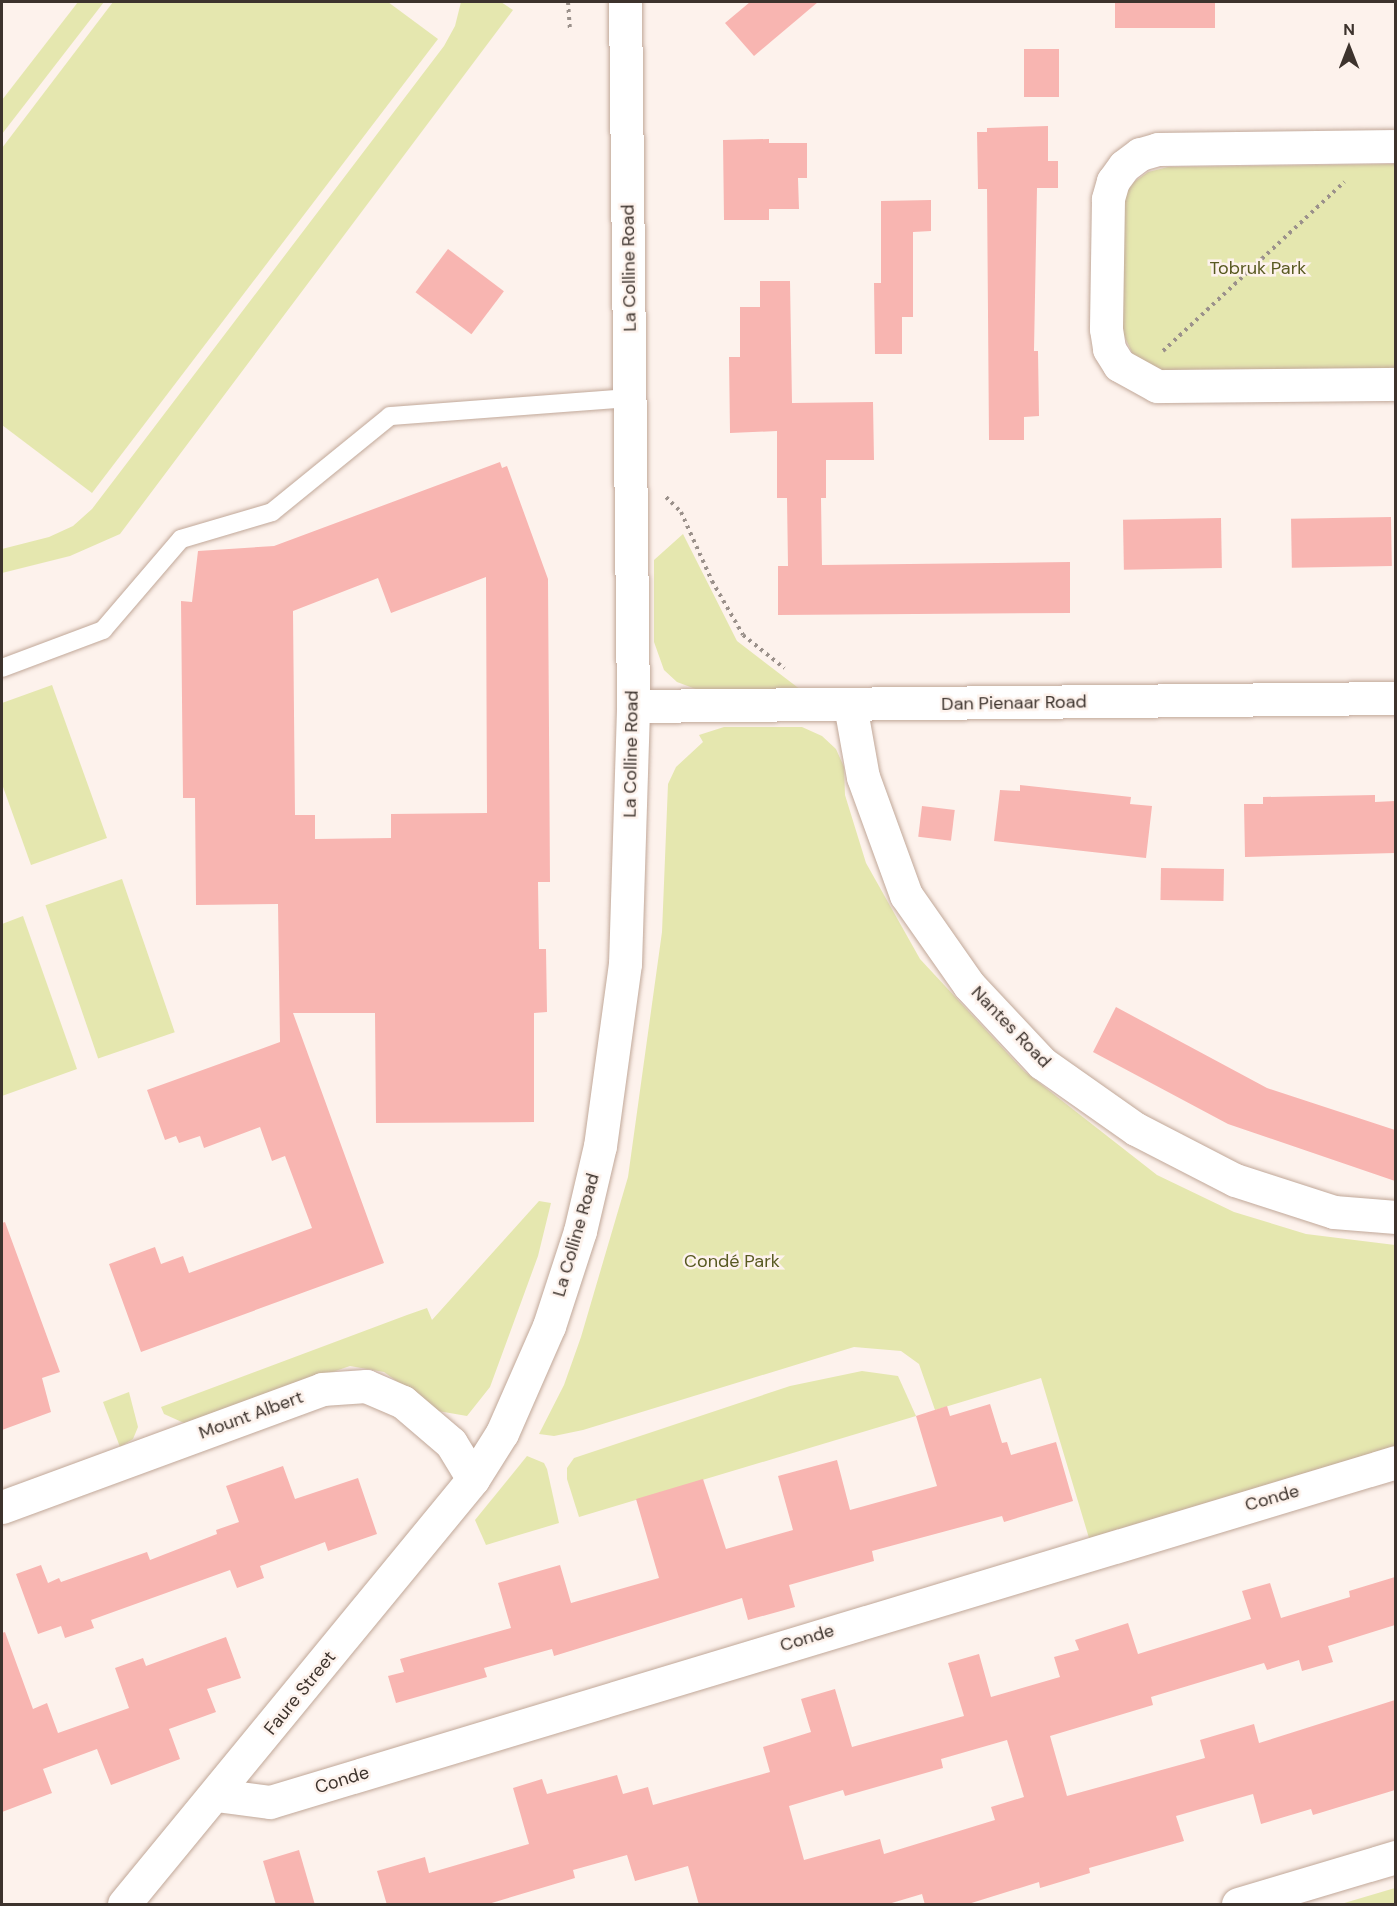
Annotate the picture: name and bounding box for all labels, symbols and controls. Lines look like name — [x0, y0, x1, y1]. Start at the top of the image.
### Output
north arrow — [1319, 18, 1379, 78]
text: N — [1343, 19, 1355, 40]
street label: La Colline Road — [617, 204, 641, 332]
park label: Tobruk Park — [1210, 257, 1306, 279]
street label: La Colline Road — [619, 690, 643, 818]
street label: Dan Pienaar Road — [941, 691, 1087, 715]
street label: Nantes Road — [967, 982, 1055, 1072]
street label: La Colline Road — [548, 1171, 604, 1299]
park label: Condé Park — [684, 1250, 780, 1272]
street label: Mount Albert — [196, 1386, 306, 1444]
street label: Conde — [1242, 1480, 1302, 1516]
street label: Conde — [777, 1620, 837, 1656]
street label: Faure Street — [260, 1647, 340, 1739]
street label: Conde — [312, 1762, 372, 1798]

